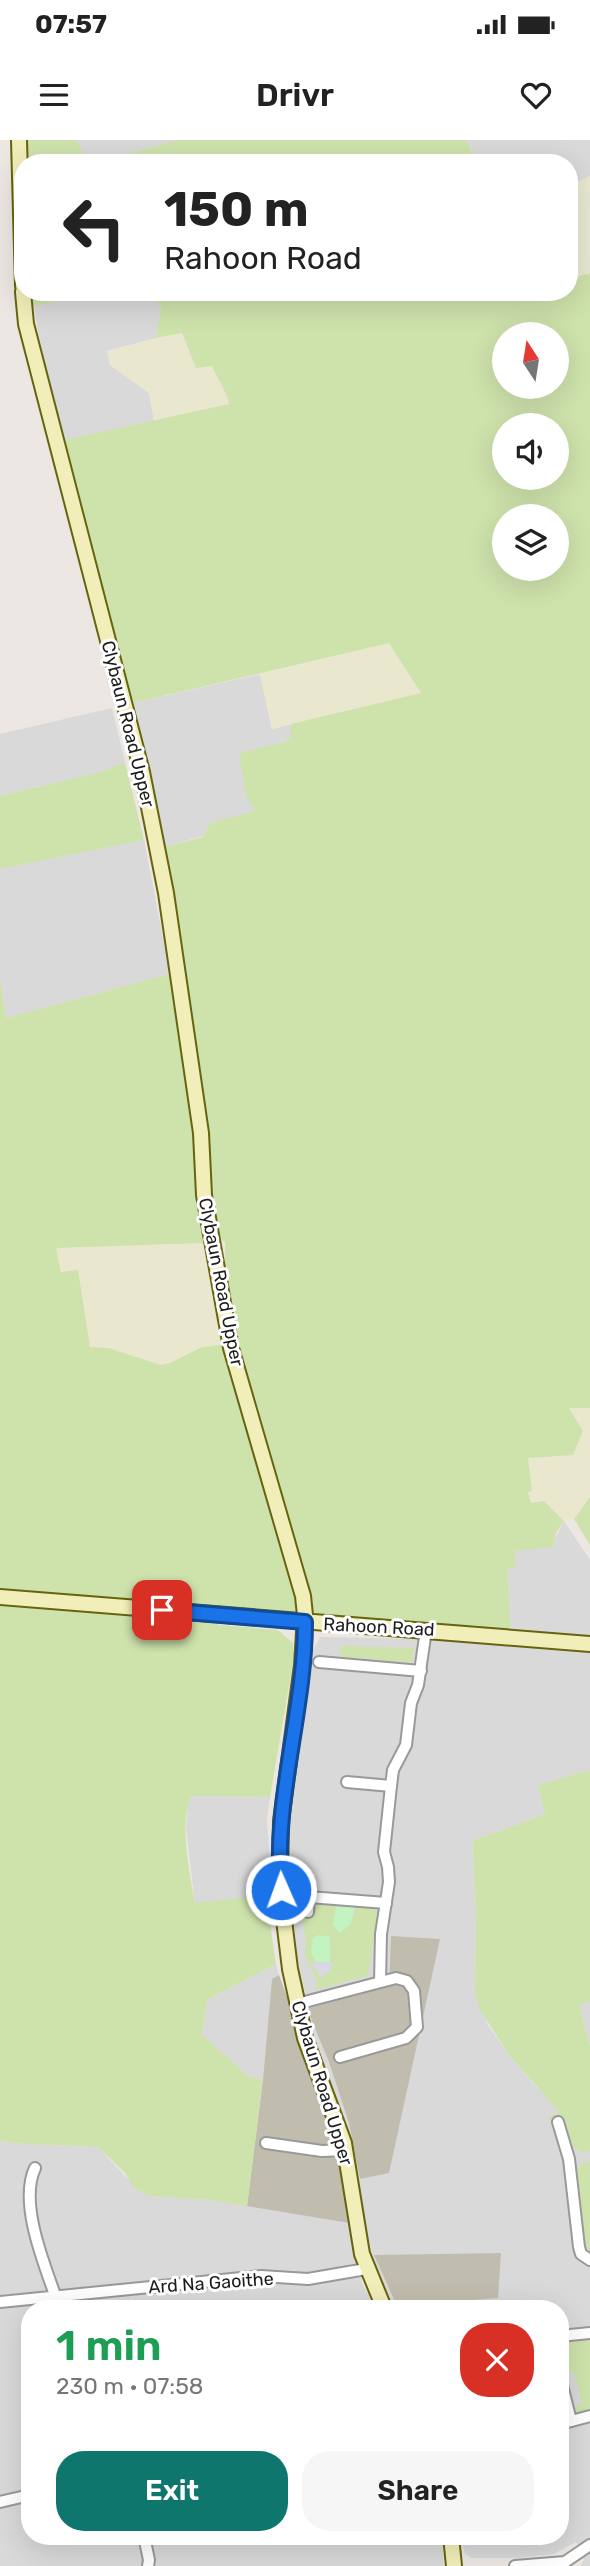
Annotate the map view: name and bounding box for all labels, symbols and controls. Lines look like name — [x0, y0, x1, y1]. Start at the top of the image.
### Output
text: 07:57 — [35, 9, 107, 40]
icon: menu — [35, 76, 73, 114]
text: Drivr — [256, 76, 334, 114]
icon: heart — [517, 76, 555, 114]
text: 150 m — [164, 180, 309, 238]
icon: left — [49, 182, 140, 273]
text: Rahoon Road — [164, 239, 362, 277]
north arrow — [492, 322, 569, 399]
map controls — [492, 322, 569, 581]
button: sound — [492, 413, 569, 490]
button: layers — [492, 504, 569, 581]
street label: Clybaun Road Upper — [97, 638, 159, 810]
street label: Clybaun Road Upper — [194, 1196, 248, 1368]
pin — [132, 1580, 192, 1640]
icon: arrive — [143, 1591, 181, 1629]
street label: Rahoon Road — [323, 1613, 435, 1641]
position arrow — [244, 1853, 318, 1927]
street label: Clybaun Road Upper — [286, 1998, 358, 2168]
street label: Ard Na Gaoithe — [148, 2268, 274, 2298]
text: 1 min — [56, 2321, 162, 2371]
button: close — [460, 2323, 534, 2397]
text: 230 m · 07:58 — [56, 2372, 203, 2400]
button: Exit — [56, 2451, 288, 2531]
button: Share — [302, 2451, 534, 2531]

